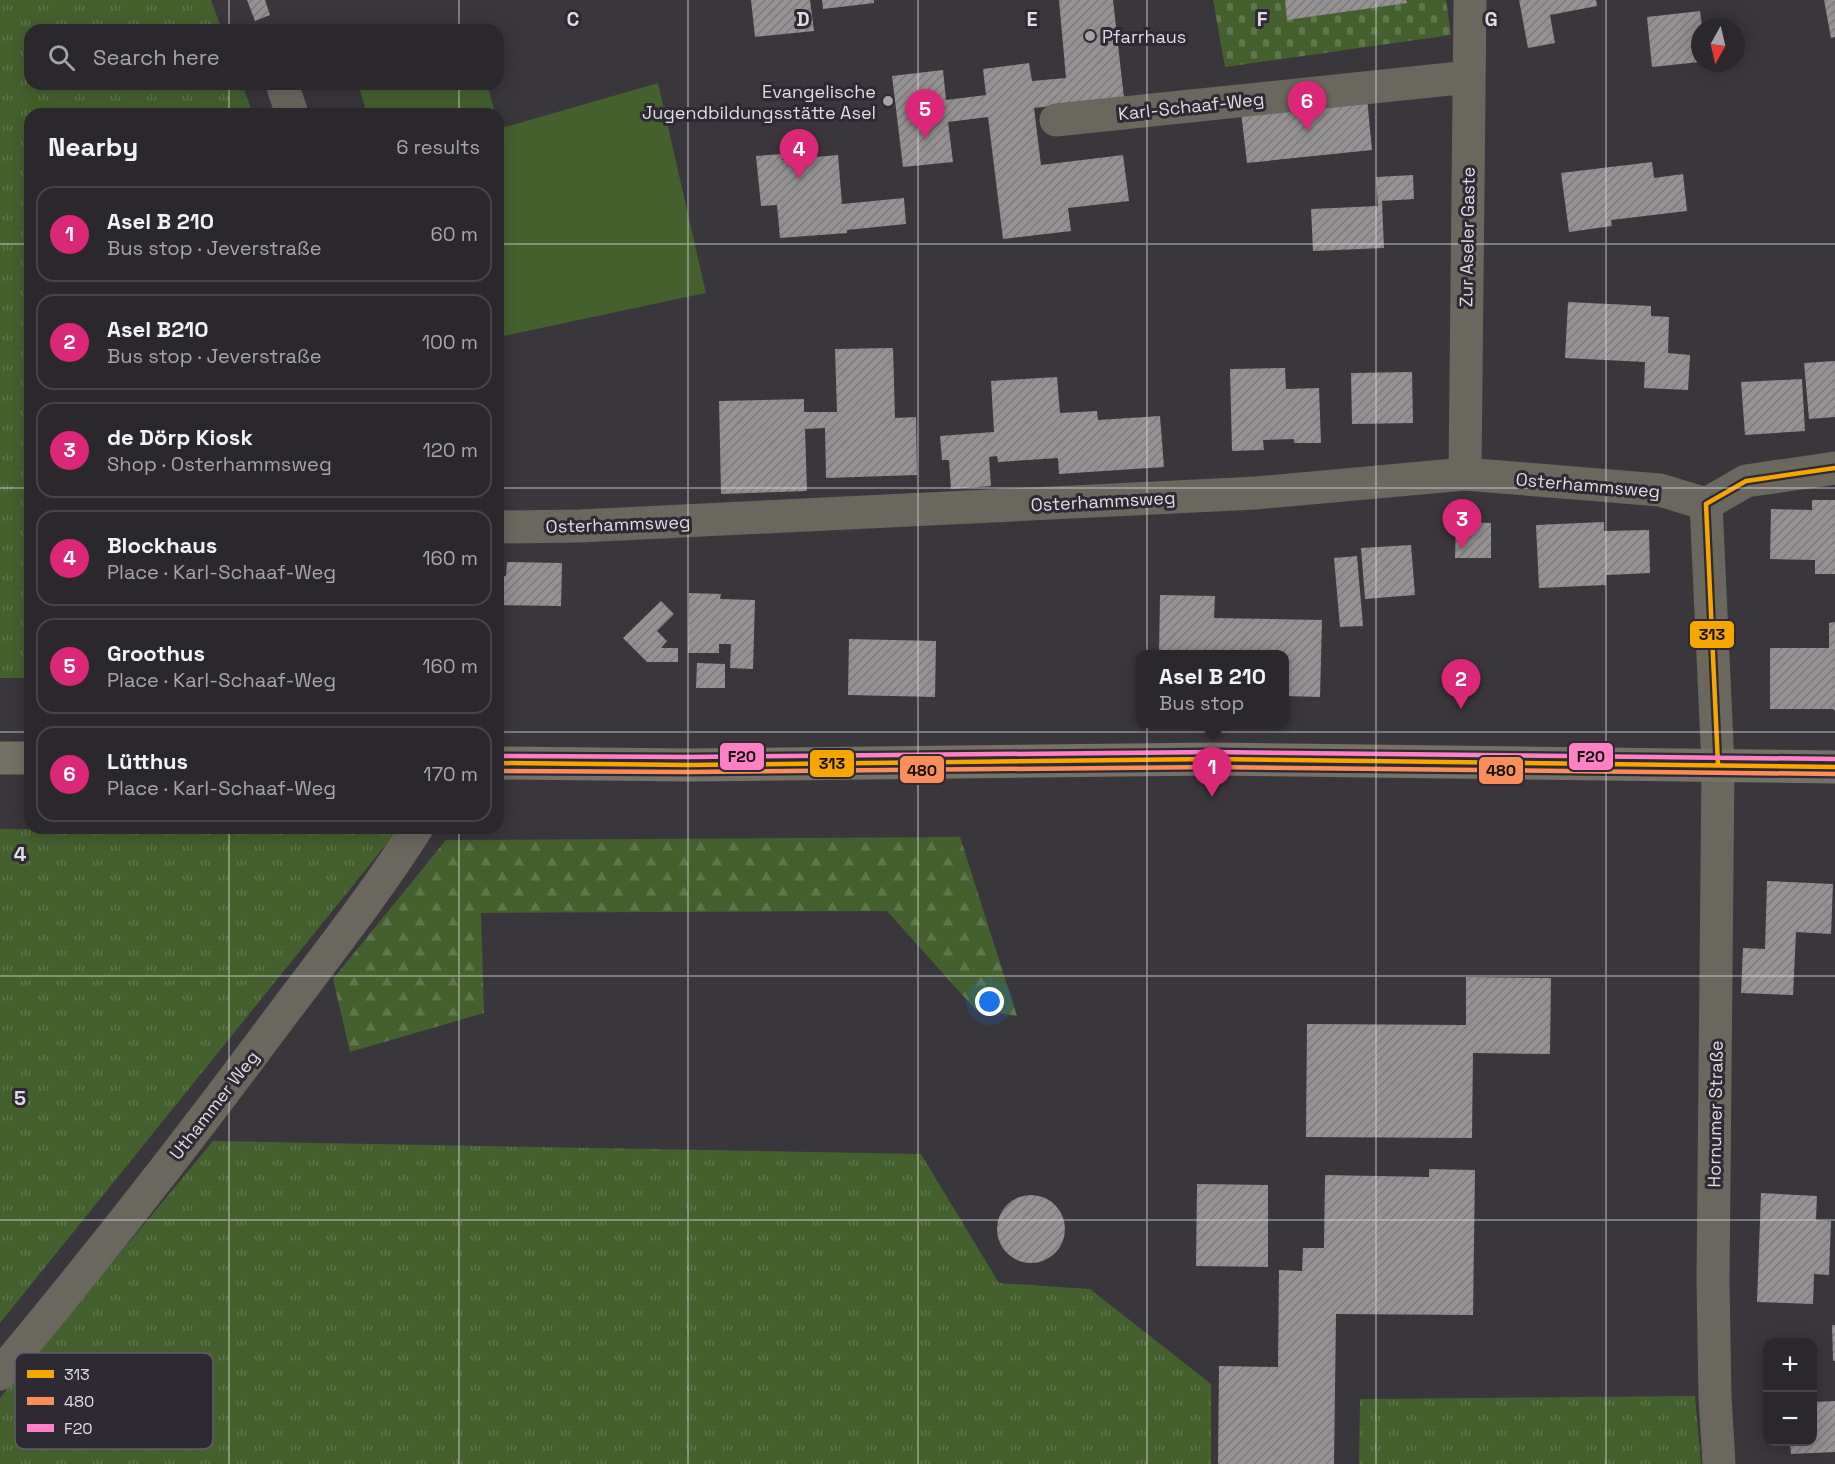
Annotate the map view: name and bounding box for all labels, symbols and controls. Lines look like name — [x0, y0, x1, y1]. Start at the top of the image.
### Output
text: C — [567, 6, 580, 32]
text: D — [796, 6, 810, 32]
text: E — [1026, 6, 1038, 32]
text: F — [1257, 6, 1268, 32]
text: G — [1484, 6, 1498, 32]
north arrow — [1691, 18, 1745, 72]
search box — [24, 24, 504, 90]
place label: Pfarrhaus — [1102, 25, 1186, 48]
marker: Pfarrhaus — [1083, 29, 1097, 43]
icon: search — [45, 41, 78, 74]
text: Search here — [93, 43, 220, 71]
place label: Evangelische Jugendbildungsstätte Asel — [642, 80, 876, 124]
pin: 6 — [1288, 82, 1326, 131]
street label: Karl-Schaaf-Weg — [1117, 87, 1265, 125]
pin: 5 — [906, 90, 944, 139]
marker: Evangelische Jugendbildungsstätte Asel — [881, 94, 895, 108]
text: Nearby — [48, 130, 138, 164]
pin: 4 — [780, 130, 818, 179]
text: 6 results — [396, 134, 480, 160]
street label: Zur Aseler Gaste — [1454, 167, 1480, 307]
text: Asel B 210 — [107, 207, 214, 235]
text: 1 — [65, 221, 74, 247]
text: 60 m — [431, 221, 478, 247]
text: Bus stop · Jeverstraße — [107, 235, 322, 261]
text: Asel B210 — [107, 315, 209, 343]
text: 2 — [64, 329, 75, 355]
text: 100 m — [422, 329, 478, 355]
text: Bus stop · Jeverstraße — [107, 343, 322, 369]
text: de Dörp Kiosk — [107, 423, 253, 451]
text: 3 — [63, 437, 76, 463]
text: 120 m — [422, 437, 478, 463]
text: Shop · Osterhammsweg — [107, 451, 332, 477]
street label: Osterhammsweg — [1515, 467, 1661, 503]
street label: Osterhammsweg — [1030, 486, 1176, 516]
pin: 3 — [1442, 500, 1482, 549]
street label: Osterhammsweg — [545, 510, 691, 538]
text: Blockhaus — [107, 531, 217, 559]
text: 4 — [63, 545, 76, 571]
text: 160 m — [422, 545, 478, 571]
text: Place · Karl-Schaaf-Weg — [107, 559, 336, 585]
line badge: 313 — [1689, 620, 1735, 649]
text: 313 — [1699, 624, 1725, 645]
text: Groothus — [107, 639, 205, 667]
popup — [1136, 650, 1289, 728]
text: 5 — [64, 653, 76, 679]
text: 160 m — [422, 653, 478, 679]
pin: 2 — [1442, 660, 1480, 709]
text: Asel B 210 — [1159, 662, 1266, 690]
text: Place · Karl-Schaaf-Weg — [107, 667, 336, 693]
text: Bus stop — [1159, 690, 1245, 716]
line badge: F20 — [719, 742, 765, 771]
line badge: F20 — [1568, 742, 1614, 771]
text: F20 — [728, 746, 756, 767]
text: F20 — [1577, 746, 1605, 767]
text: Lütthus — [107, 747, 188, 775]
pin: 1 — [1192, 748, 1232, 797]
line badge: 313 — [809, 749, 855, 778]
text: 313 — [819, 753, 845, 774]
line badge: 480 — [899, 755, 945, 784]
line badge: 480 — [1478, 756, 1524, 785]
text: 480 — [907, 760, 937, 781]
text: 480 — [1486, 760, 1516, 781]
text: 6 — [63, 761, 76, 787]
text: 170 m — [423, 761, 478, 787]
text: Place · Karl-Schaaf-Weg — [107, 775, 336, 801]
text: 4 — [14, 841, 27, 867]
your location — [975, 987, 1004, 1016]
street label: Hornumer Straße — [1702, 1040, 1728, 1188]
street label: Uthammer Weg — [164, 1046, 264, 1164]
text: 5 — [14, 1085, 26, 1111]
map controls — [1763, 1338, 1817, 1446]
button: + — [1763, 1338, 1817, 1392]
legend — [15, 1353, 213, 1449]
text: 313 — [64, 1364, 90, 1385]
text: 480 — [64, 1391, 94, 1412]
button: − — [1763, 1392, 1817, 1446]
text: F20 — [64, 1418, 93, 1439]

